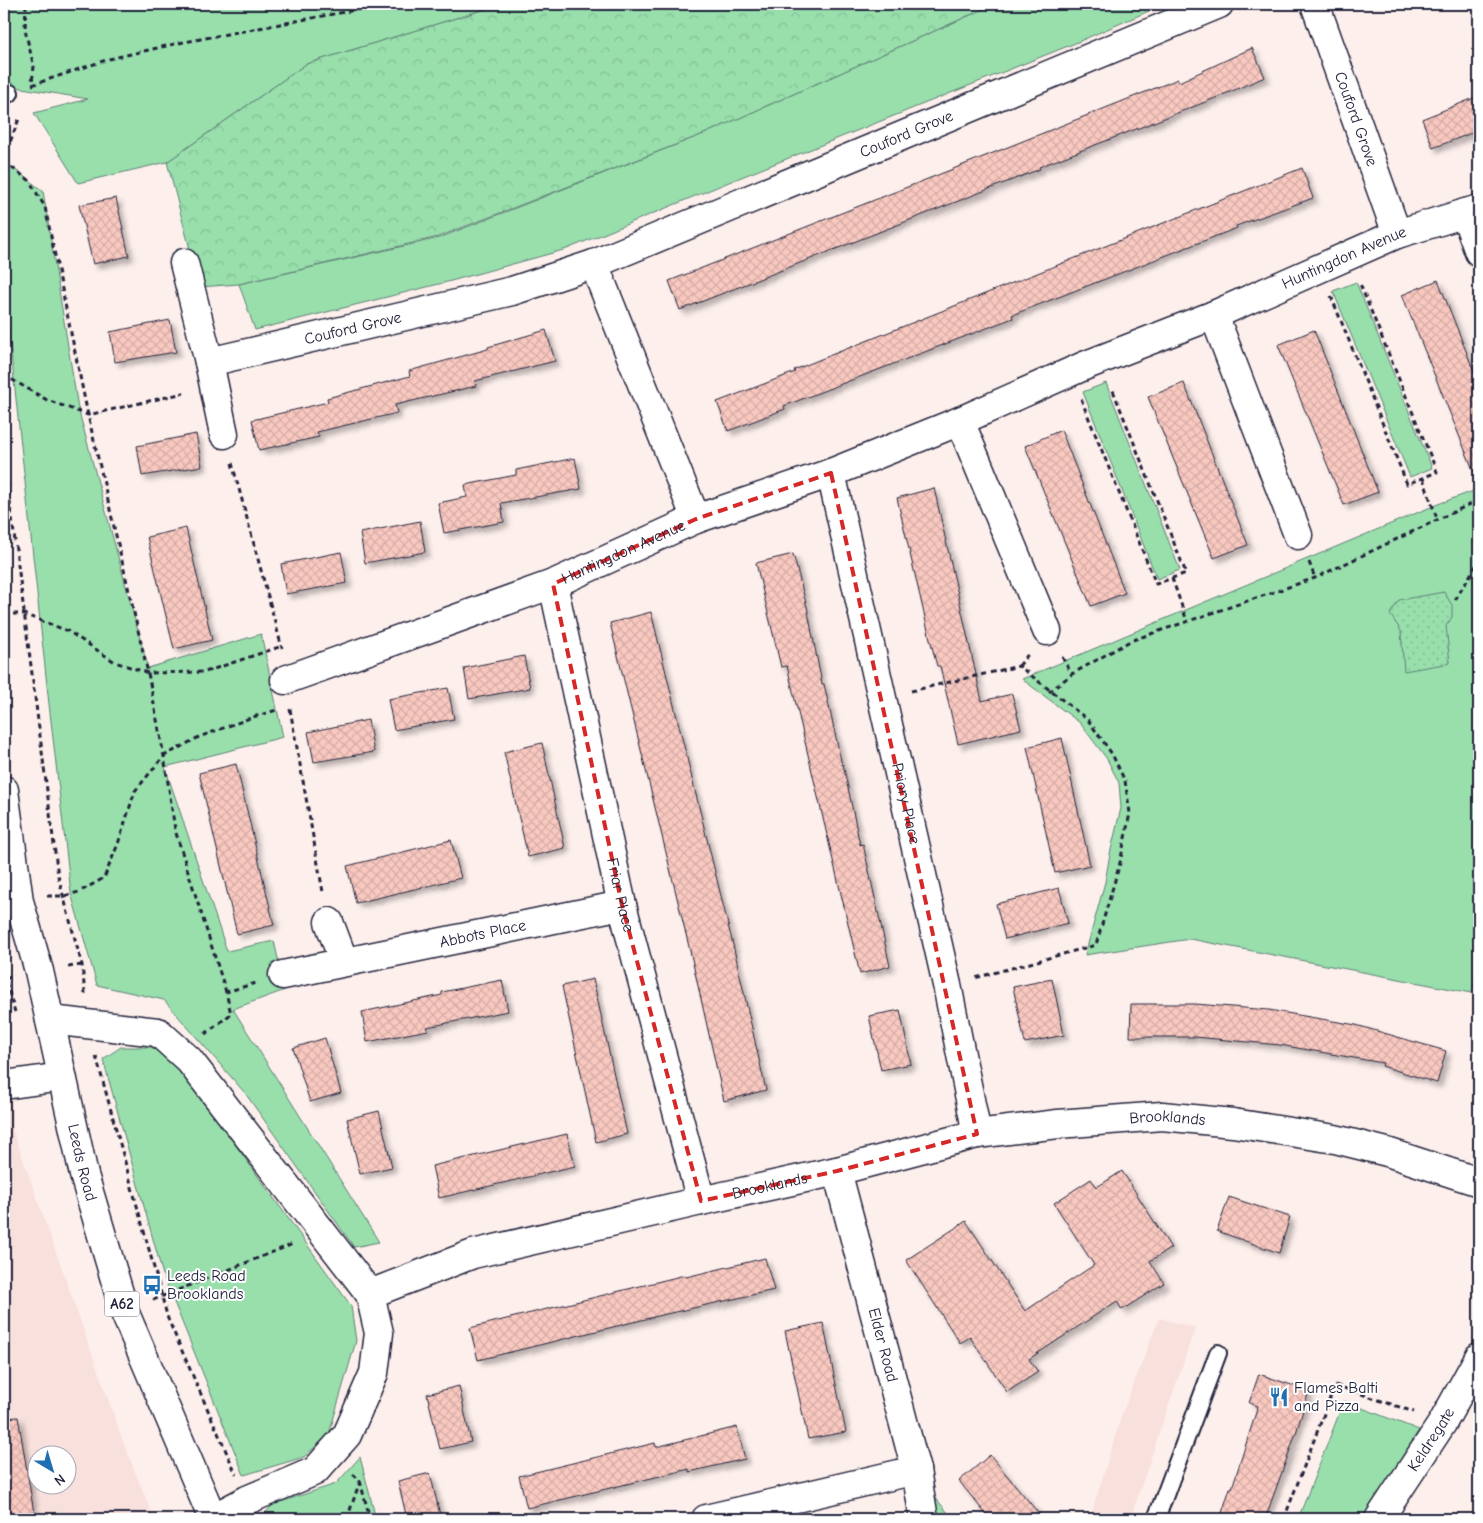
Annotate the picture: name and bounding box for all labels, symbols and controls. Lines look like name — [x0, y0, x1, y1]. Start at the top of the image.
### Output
street label: Couford Grove — [1331, 69, 1381, 169]
street label: Couford Grove — [857, 107, 956, 161]
street label: Huntingdon Avenue — [1279, 223, 1408, 293]
street label: Couford Grove — [303, 308, 403, 348]
street label: Huntingdon Avenue — [559, 516, 688, 588]
street label: Priory Place — [888, 761, 924, 846]
street label: Friar Place — [603, 856, 638, 934]
street label: Abbots Place — [438, 916, 528, 951]
street label: Brooklands — [1129, 1107, 1207, 1129]
street label: Leeds Road — [64, 1122, 100, 1203]
street label: Brooklands — [730, 1169, 809, 1203]
place label: Leeds Road Brooklands — [167, 1267, 246, 1303]
bus stop icon: Leeds Road Brooklands — [141, 1274, 163, 1296]
road number: A62 — [104, 1292, 140, 1316]
street label: Elder Road — [865, 1306, 901, 1384]
place label: Flames Balti and Pizza — [1294, 1379, 1378, 1415]
restaurant icon: Flames Balti and Pizza — [1268, 1386, 1290, 1408]
street label: Keldregate — [1404, 1405, 1458, 1475]
north arrow — [28, 1446, 78, 1496]
text: N — [51, 1470, 69, 1489]

